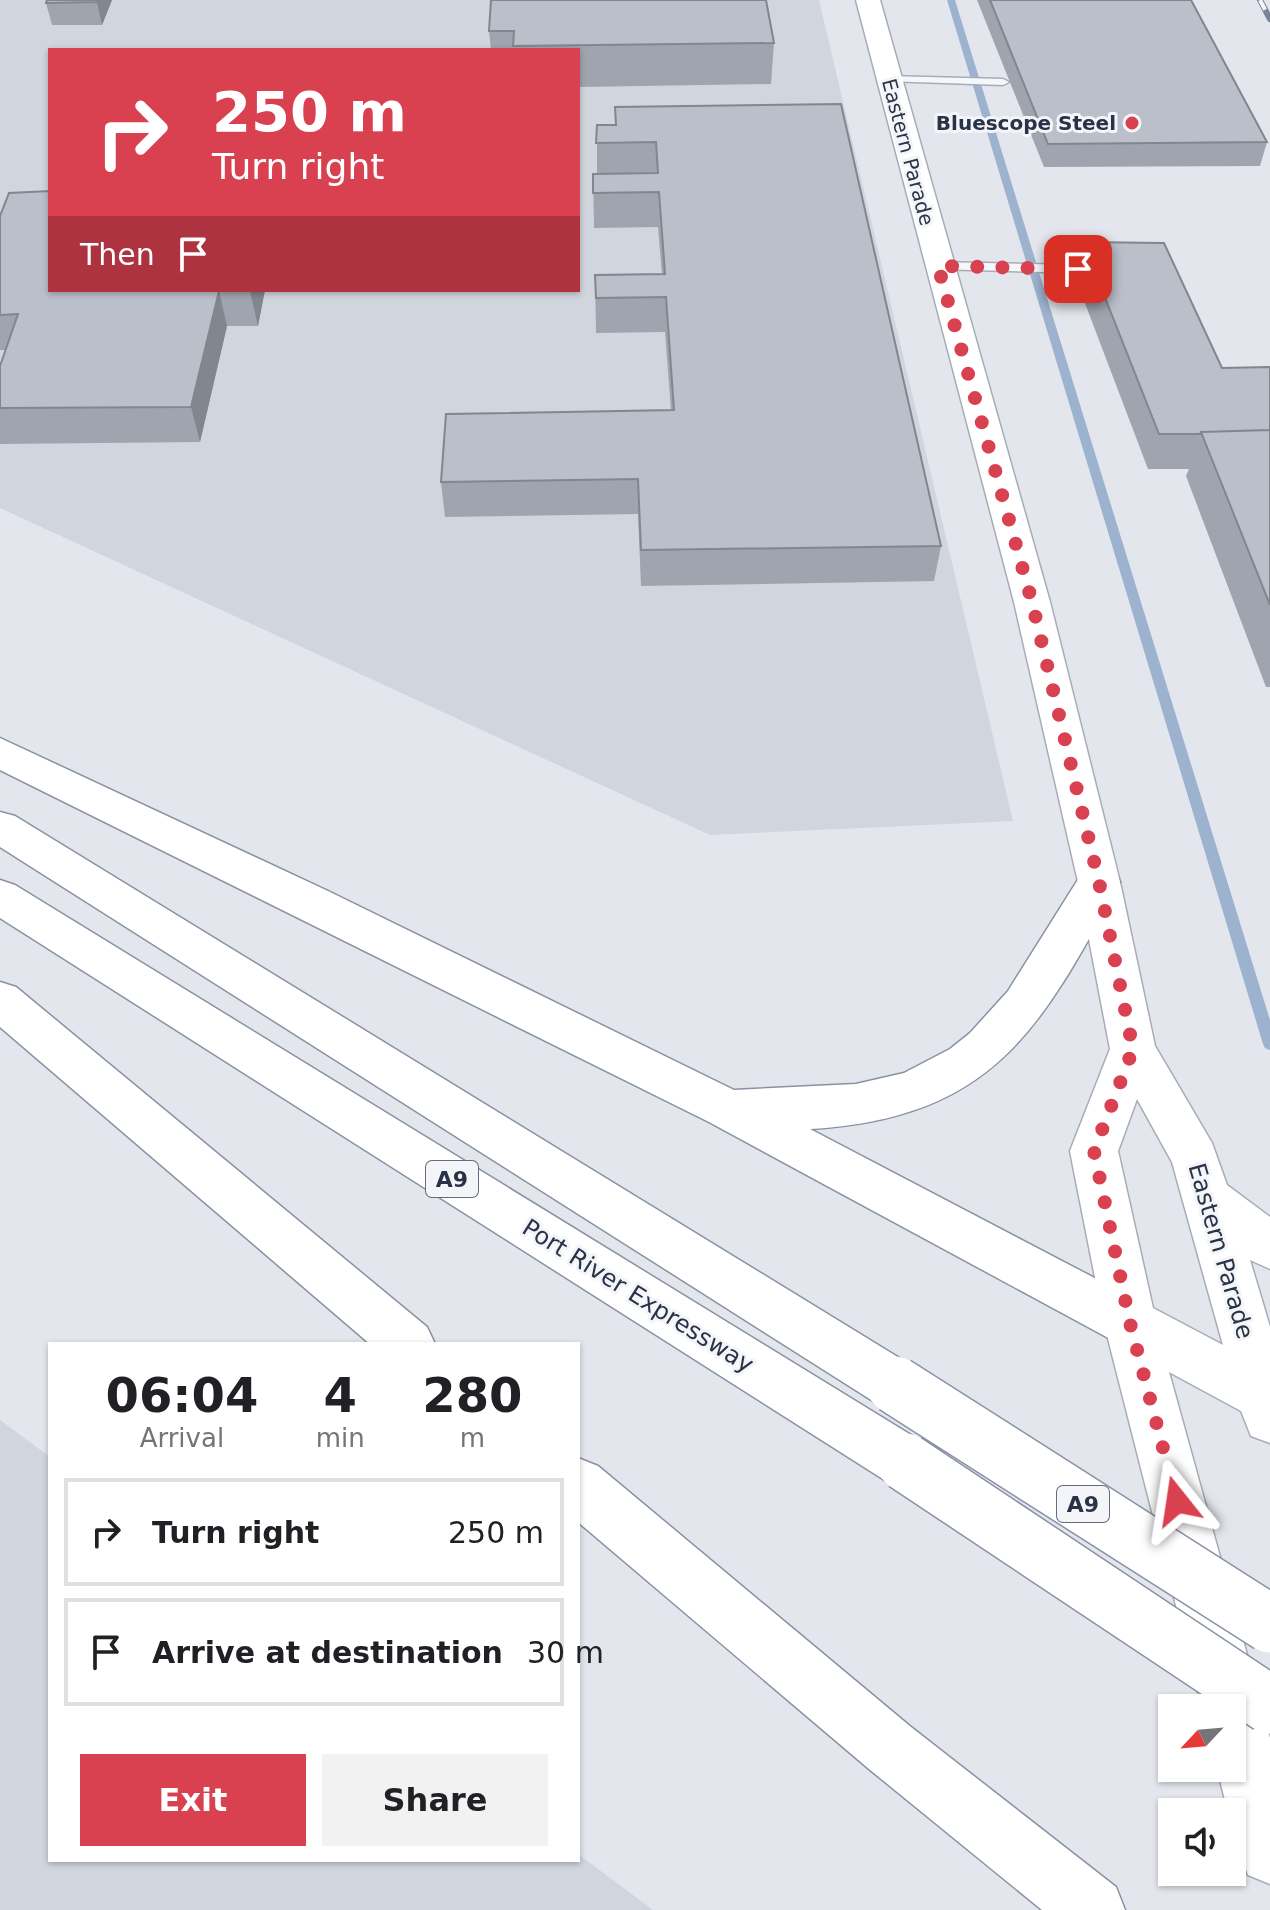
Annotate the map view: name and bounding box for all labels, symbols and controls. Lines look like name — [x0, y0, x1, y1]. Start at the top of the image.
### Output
street label: Eastern Parade — [877, 76, 939, 228]
text: 250 m — [212, 79, 407, 144]
icon: right — [80, 80, 184, 184]
place label: Bluescope Steel — [936, 111, 1116, 135]
marker: Bluescope Steel — [1123, 114, 1141, 132]
text: Turn right — [212, 146, 384, 187]
icon: arrive — [171, 232, 215, 276]
pin — [1044, 235, 1112, 303]
text: Then — [80, 237, 155, 272]
icon: arrive — [1056, 247, 1100, 291]
street label: Eastern Parade — [1183, 1160, 1259, 1342]
road number: A9 — [426, 1161, 478, 1197]
street label: Port River Expressway — [517, 1213, 759, 1379]
text: 06:04 — [105, 1367, 258, 1423]
text: 4 — [324, 1367, 357, 1423]
text: 280 — [422, 1367, 522, 1423]
text: Arrival — [140, 1423, 224, 1453]
text: min — [316, 1423, 365, 1453]
text: m — [460, 1423, 485, 1453]
position arrow — [1135, 1459, 1219, 1543]
road number: A9 — [1057, 1486, 1109, 1522]
icon: right — [84, 1510, 128, 1554]
text: Turn right — [152, 1515, 319, 1550]
text: 250 m — [448, 1515, 544, 1550]
icon: arrive — [84, 1630, 128, 1674]
text: Arrive at destination — [152, 1635, 503, 1670]
text: 30 m — [527, 1635, 604, 1670]
north arrow — [1158, 1694, 1246, 1782]
map controls — [1158, 1694, 1246, 1886]
button: Exit — [80, 1754, 306, 1846]
button: Share — [322, 1754, 548, 1846]
button: sound — [1158, 1798, 1246, 1886]

